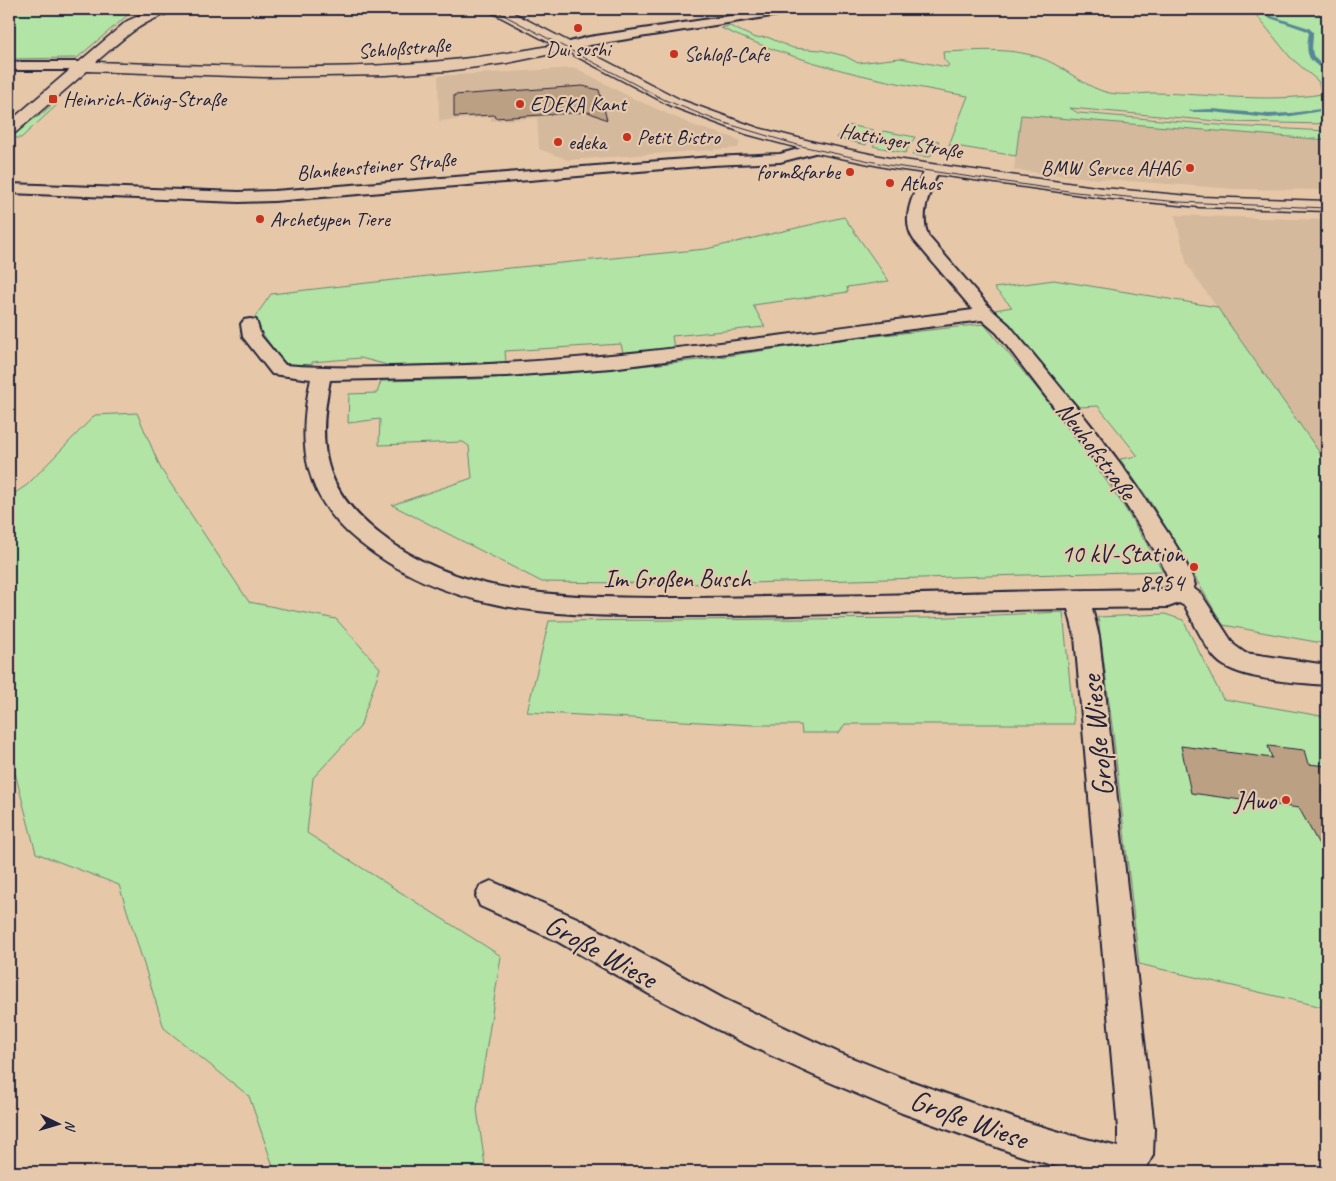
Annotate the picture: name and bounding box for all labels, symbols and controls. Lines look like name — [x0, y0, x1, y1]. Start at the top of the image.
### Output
marker: Dui sushi — [572, 22, 584, 34]
street label: Schloßstraße — [357, 32, 453, 64]
place label: Dui sushi — [546, 36, 613, 62]
place label: Schloß-Cafe — [684, 41, 770, 67]
marker: Schloß-Cafe — [668, 48, 680, 60]
place label: Heinrich-König-Straße — [63, 86, 228, 112]
place label: EDEKA Kant — [530, 91, 628, 117]
marker: Heinrich-König-Straße — [47, 93, 59, 105]
marker: EDEKA Kant — [514, 98, 526, 110]
street label: Hattinger Straße — [838, 117, 967, 165]
place label: Petit Bistro — [637, 124, 721, 150]
place label: edeka — [568, 129, 609, 155]
marker: Petit Bistro — [621, 131, 633, 143]
marker: edeka — [552, 136, 564, 148]
street label: Blankensteiner Straße — [295, 146, 459, 186]
place label: BMW Servce AHAG — [1041, 155, 1183, 181]
place label: form&farbe — [757, 159, 841, 185]
marker: BMW Servce AHAG — [1184, 162, 1196, 174]
marker: form&farbe — [844, 166, 856, 178]
place label: Athos — [900, 170, 943, 196]
marker: Athos — [884, 177, 896, 189]
place label: Archetypen Tiere — [270, 206, 391, 232]
marker: Archetypen Tiere — [254, 213, 266, 225]
street label: Neuhofstraße — [1049, 395, 1145, 508]
place label: 10 kV-Station 8954 — [1061, 538, 1187, 599]
marker: 10 kV-Station 8954 — [1188, 561, 1200, 573]
street label: Im Großen Busch — [603, 563, 752, 595]
street label: Große Wiese — [1071, 671, 1122, 799]
place label: JAwo — [1233, 785, 1277, 817]
marker: JAwo — [1280, 794, 1292, 806]
street label: Große Wiese — [538, 905, 665, 998]
street label: Große Wiese — [905, 1080, 1035, 1158]
north arrow — [32, 1098, 82, 1148]
text: N — [61, 1120, 79, 1132]

